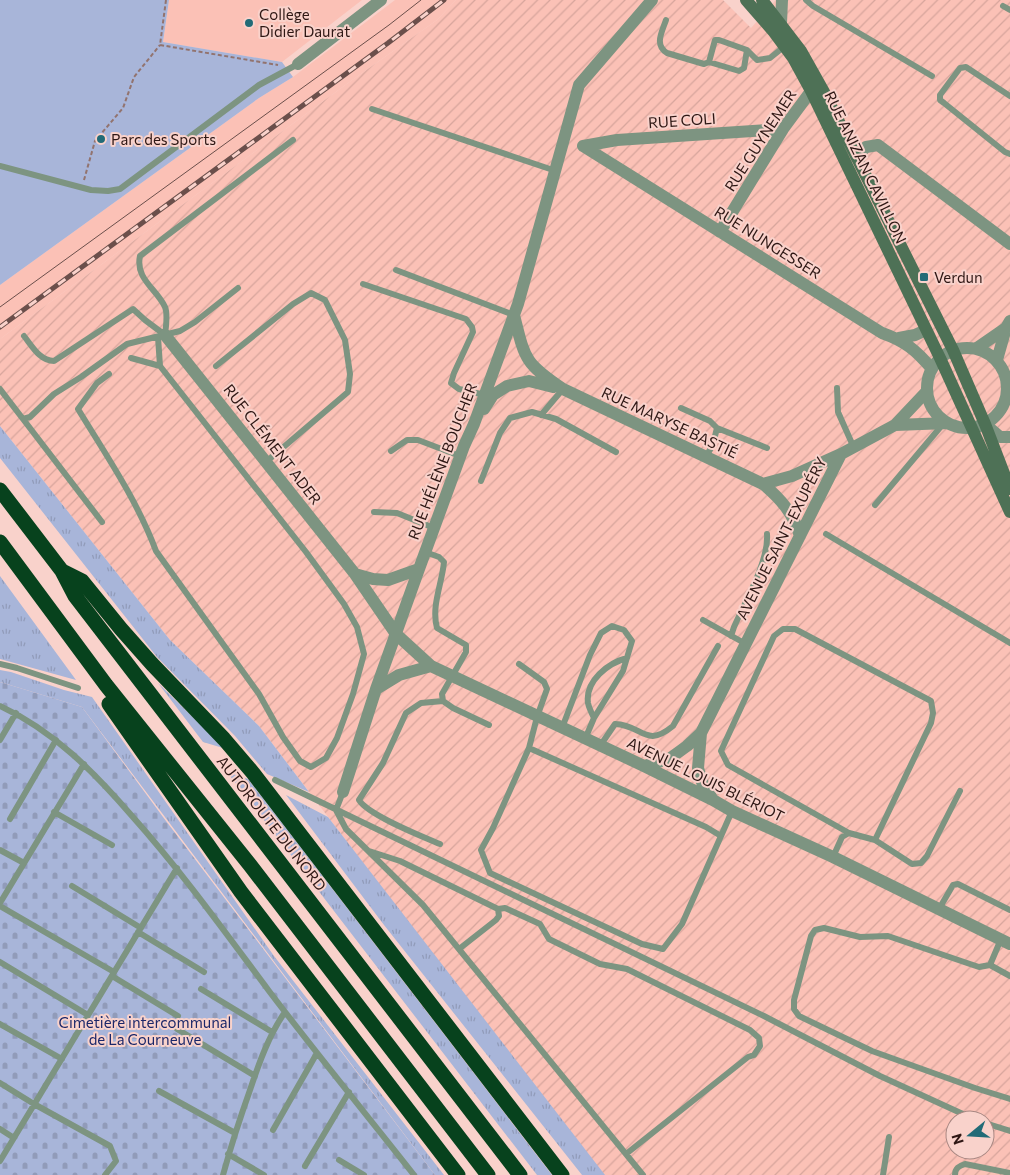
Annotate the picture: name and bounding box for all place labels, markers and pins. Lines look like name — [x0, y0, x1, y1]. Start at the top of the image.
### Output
place label: Collège Didier Daurat — [259, 5, 350, 40]
marker: Collège Didier Daurat — [243, 17, 255, 29]
place label: Parc des Sports — [111, 130, 216, 148]
marker: Parc des Sports — [95, 133, 107, 145]
place label: Verdun — [934, 268, 983, 286]
marker: Verdun — [918, 271, 930, 283]

